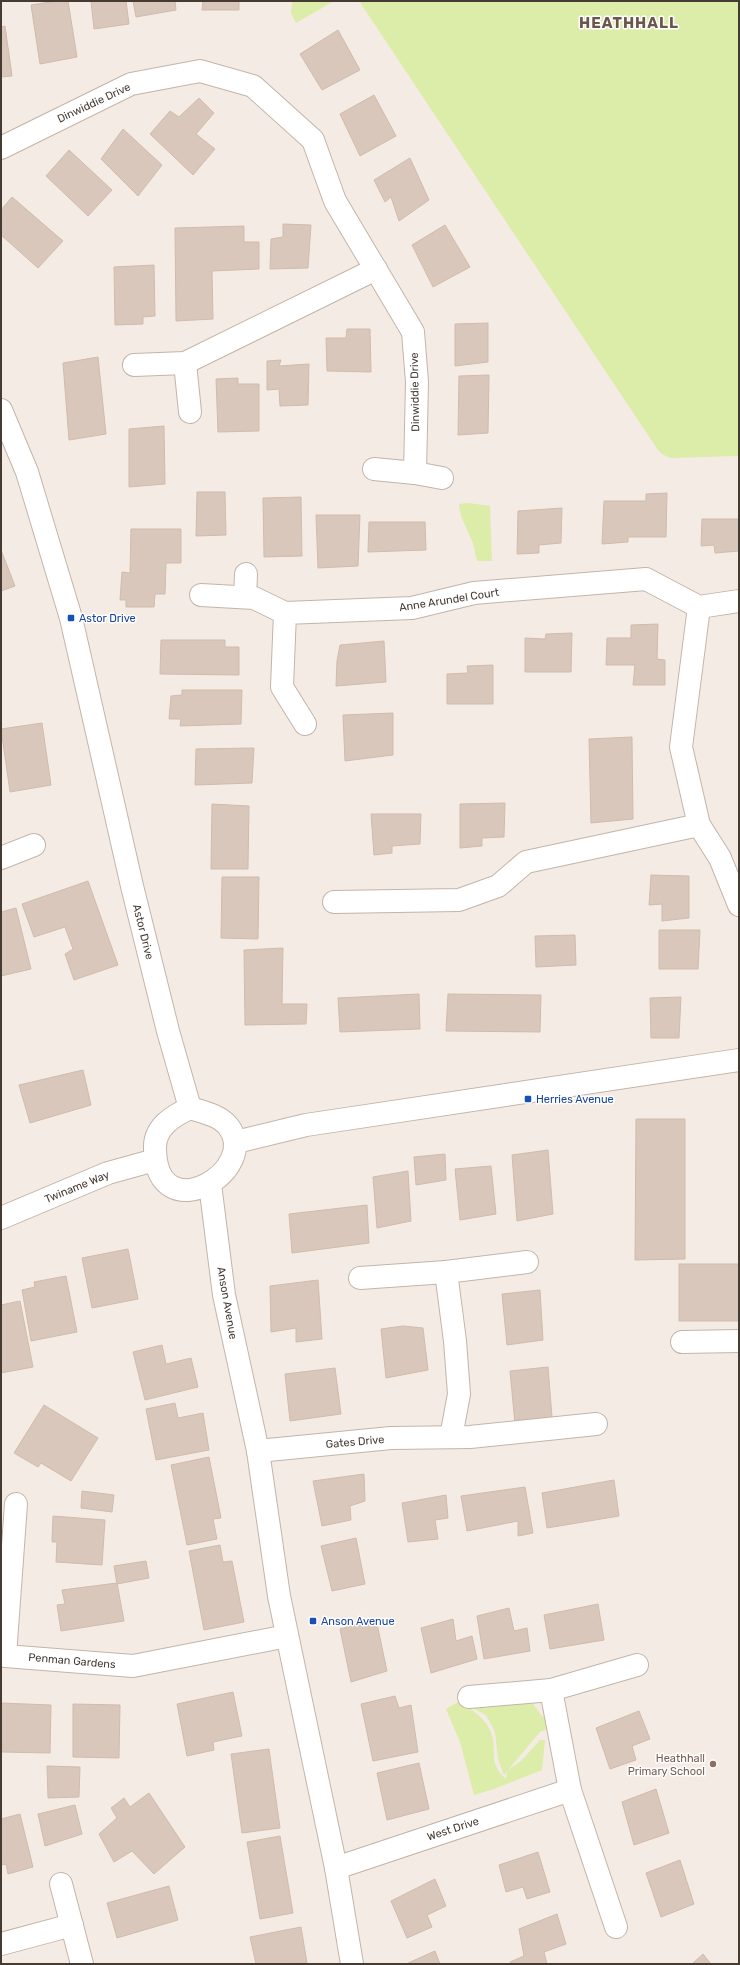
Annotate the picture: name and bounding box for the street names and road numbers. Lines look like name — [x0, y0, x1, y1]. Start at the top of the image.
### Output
street label: Dinwiddie Drive — [55, 80, 133, 126]
street label: Dinwiddie Drive — [408, 352, 422, 432]
street label: Anne Arundel Court — [398, 586, 501, 614]
street label: Astor Drive — [130, 903, 156, 961]
street label: Twiname Way — [43, 1168, 111, 1206]
street label: Anson Avenue — [214, 1266, 240, 1340]
street label: Gates Drive — [325, 1433, 385, 1451]
street label: Penman Gardens — [28, 1651, 117, 1671]
street label: West Drive — [425, 1815, 481, 1843]

